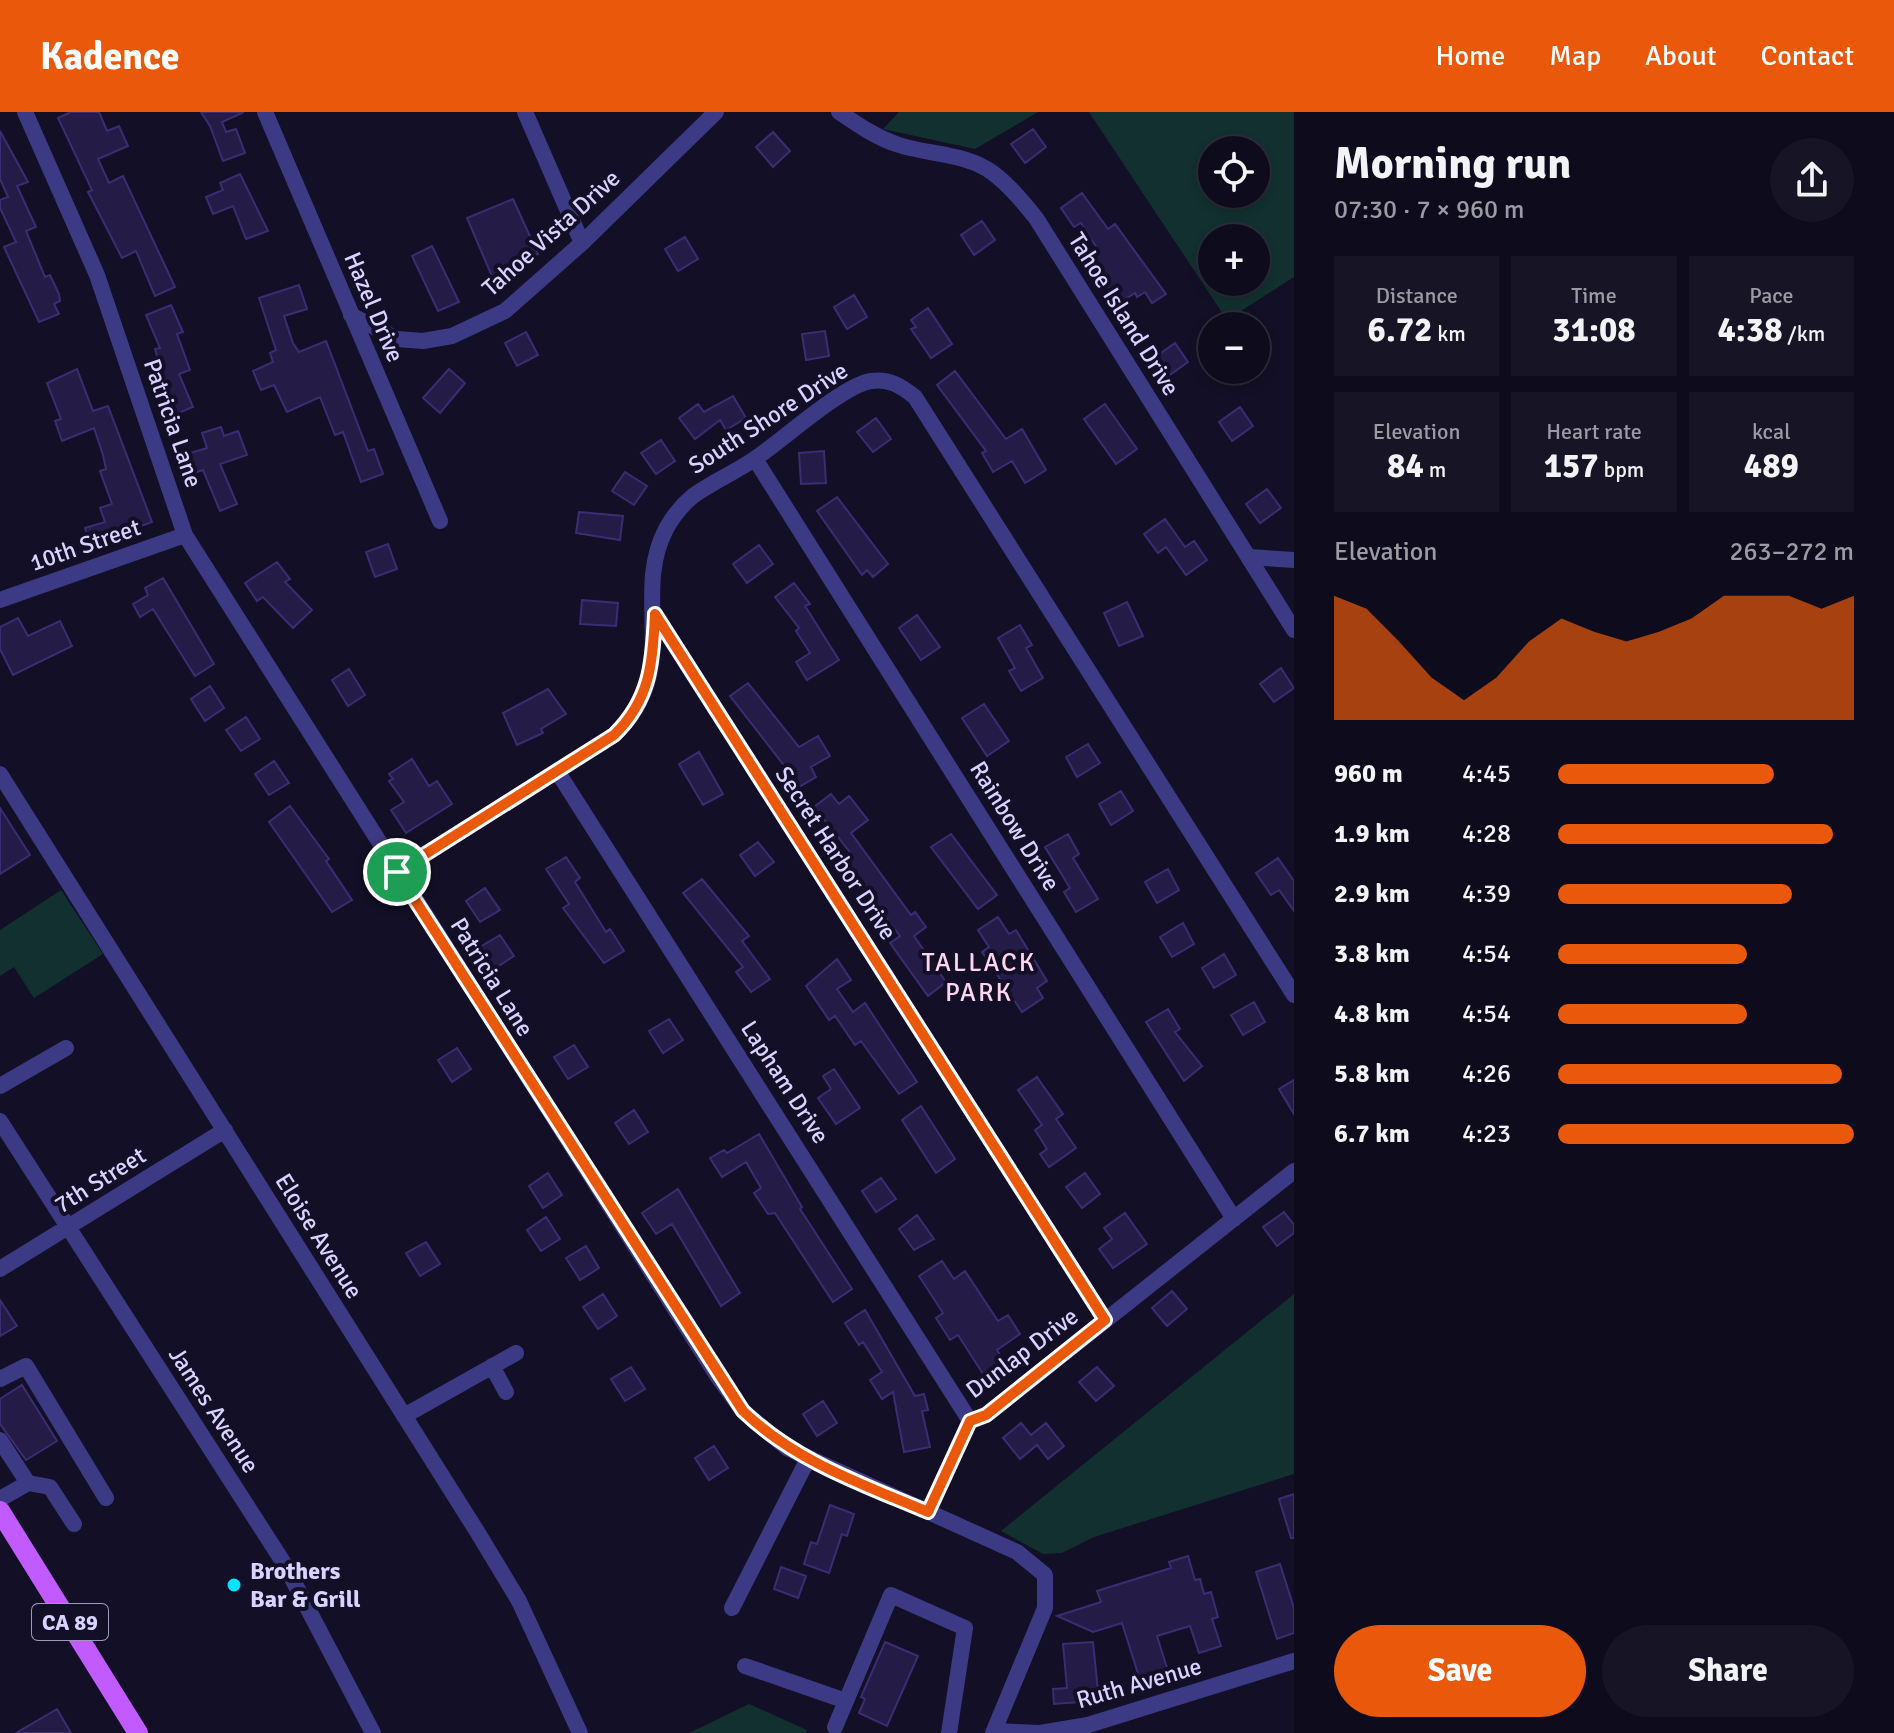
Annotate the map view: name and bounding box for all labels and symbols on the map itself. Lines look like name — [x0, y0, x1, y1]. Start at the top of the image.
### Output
street label: Tahoe Vista Drive — [476, 163, 626, 303]
street label: Tahoe Island Drive — [1062, 227, 1186, 401]
street label: Hazel Drive — [337, 247, 411, 367]
street label: Patricia Lane — [137, 355, 209, 491]
street label: South Shore Drive — [683, 355, 853, 481]
street label: 10th Street — [26, 512, 144, 578]
street label: Rainbow Drive — [963, 756, 1067, 896]
street label: Secret Harbor Drive — [769, 761, 903, 945]
pin — [363, 838, 431, 906]
street label: Patricia Lane — [444, 912, 540, 1042]
district label: TALLACK PARK — [922, 947, 1036, 1009]
street label: Lapham Drive — [734, 1015, 836, 1149]
street label: 7th Street — [49, 1140, 151, 1220]
street label: Eloise Avenue — [269, 1168, 369, 1304]
street label: Dunlap Drive — [960, 1301, 1084, 1405]
street label: James Avenue — [162, 1341, 266, 1479]
place label: Brothers Bar & Grill — [250, 1556, 361, 1614]
marker: Brothers Bar & Grill — [225, 1576, 243, 1594]
road number: CA 89 — [32, 1604, 108, 1640]
street label: Ruth Avenue — [1073, 1651, 1205, 1715]

